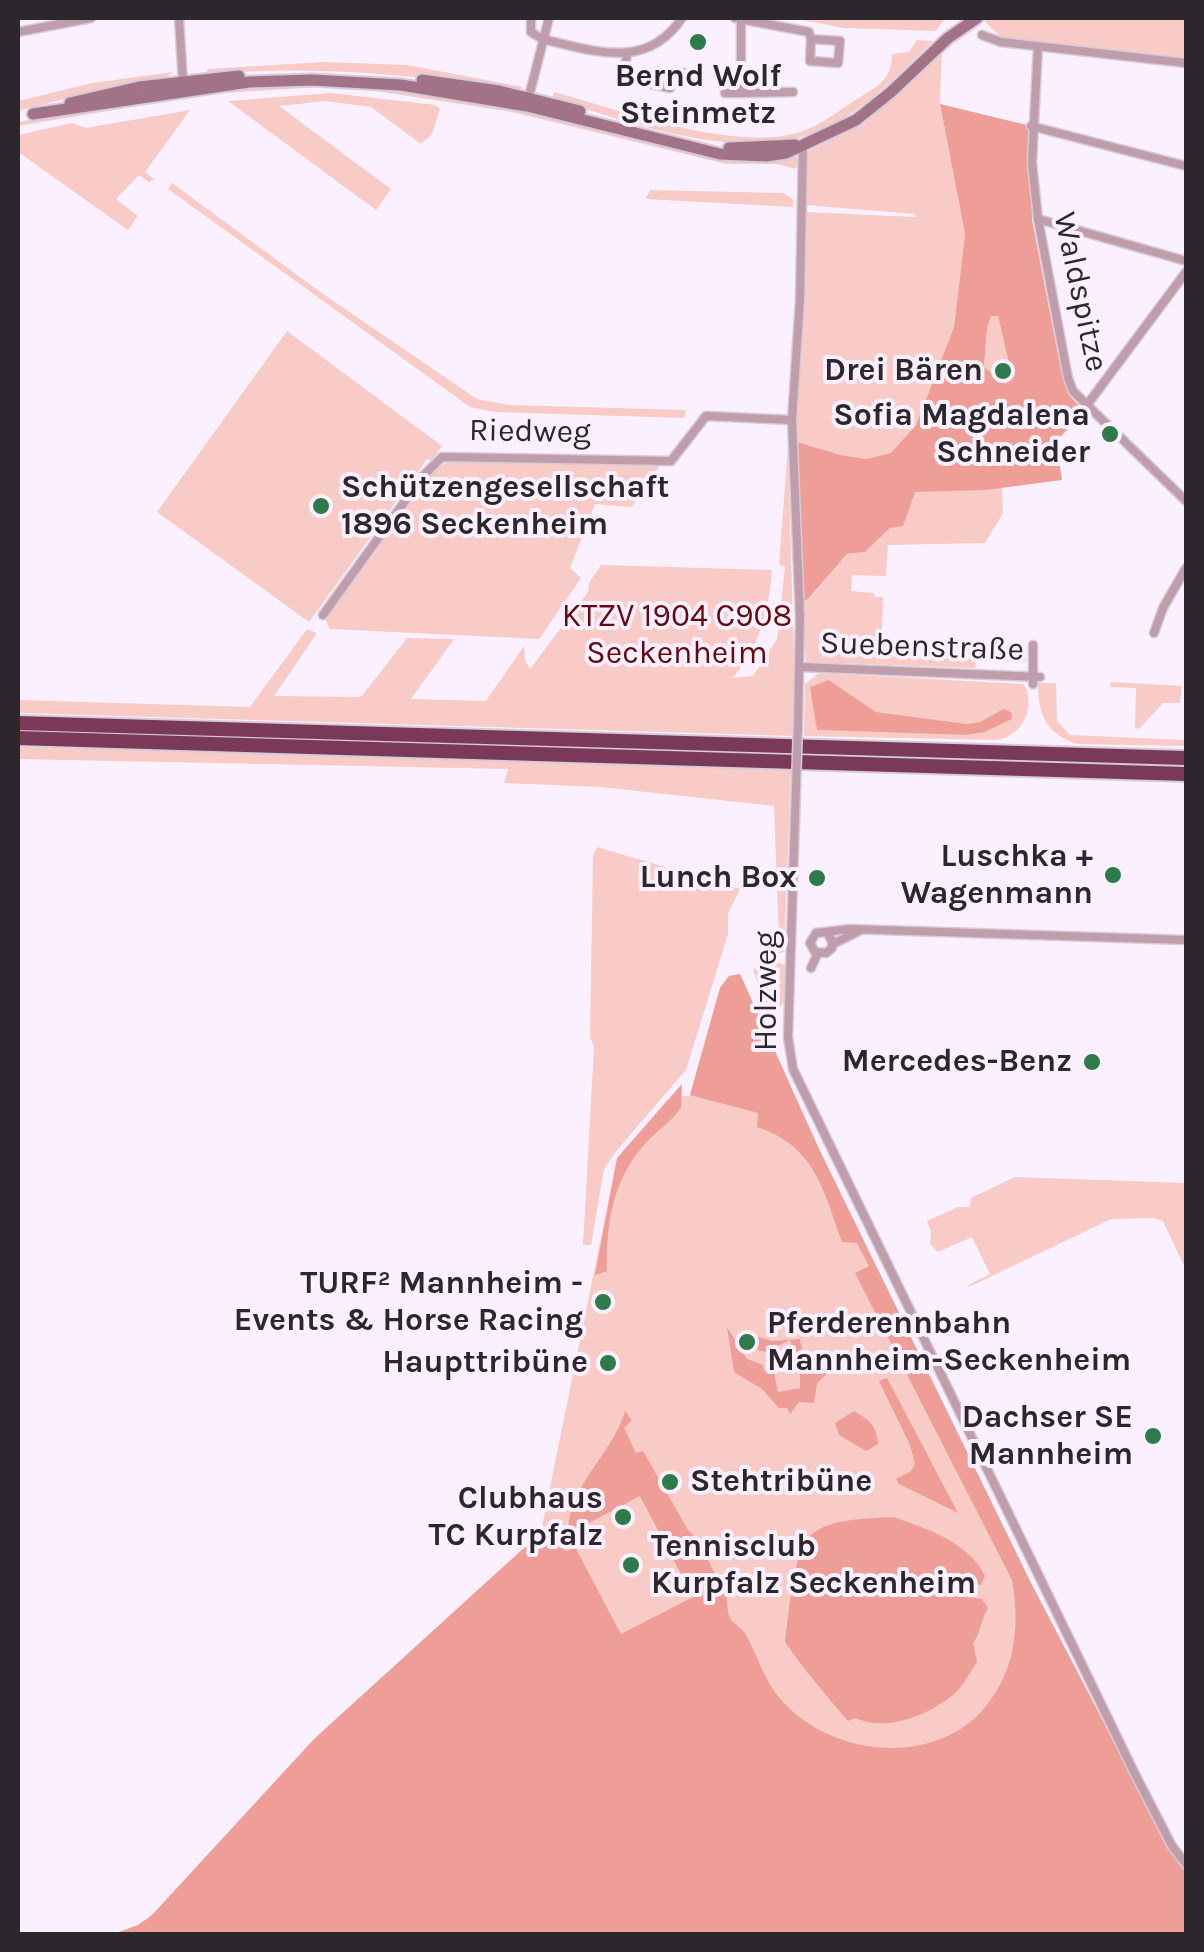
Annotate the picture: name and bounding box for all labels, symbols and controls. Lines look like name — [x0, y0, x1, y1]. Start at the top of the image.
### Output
marker: Bernd Wolf Steinmetz — [687, 31, 709, 53]
place label: Bernd Wolf Steinmetz — [615, 58, 781, 133]
street label: Waldspitze — [1044, 209, 1116, 375]
place label: Drei Bären — [824, 352, 983, 390]
marker: Drei Bären — [992, 360, 1014, 382]
place label: Sofia Magdalena Schneider — [833, 397, 1090, 472]
street label: Riedweg — [469, 412, 591, 452]
marker: Sofia Magdalena Schneider — [1099, 423, 1121, 445]
place label: Schützengesellschaft 1896 Seckenheim — [341, 469, 669, 544]
marker: Schützengesellschaft 1896 Seckenheim — [310, 495, 332, 517]
park label: KTZV 1904 C908 Seckenheim — [562, 598, 792, 673]
street label: Suebenstraße — [819, 624, 1025, 670]
place label: Luschka + Wagenmann — [901, 838, 1093, 913]
place label: Lunch Box — [640, 859, 797, 897]
marker: Luschka + Wagenmann — [1102, 864, 1124, 886]
marker: Lunch Box — [806, 867, 828, 889]
street label: Holzweg — [748, 931, 786, 1051]
place label: Mercedes-Benz — [842, 1043, 1072, 1081]
marker: Mercedes-Benz — [1081, 1051, 1103, 1073]
place label: TURF² Mannheim - Events & Horse Racing — [234, 1265, 583, 1340]
marker: TURF² Mannheim - Events & Horse Racing — [592, 1291, 614, 1313]
place label: Pferderennbahn Mannheim-Seckenheim — [767, 1305, 1131, 1380]
marker: Pferderennbahn Mannheim-Seckenheim — [736, 1331, 758, 1353]
place label: Haupttribüne — [382, 1344, 588, 1382]
marker: Haupttribüne — [597, 1352, 619, 1374]
place label: Dachser SE Mannheim — [962, 1399, 1133, 1474]
marker: Dachser SE Mannheim — [1142, 1425, 1164, 1447]
place label: Stehtribüne — [690, 1463, 872, 1501]
marker: Stehtribüne — [659, 1471, 681, 1493]
place label: Clubhaus TC Kurpfalz — [428, 1480, 603, 1555]
marker: Clubhaus TC Kurpfalz — [612, 1506, 634, 1528]
place label: Tennisclub Kurpfalz Seckenheim — [651, 1528, 976, 1603]
marker: Tennisclub Kurpfalz Seckenheim — [620, 1554, 642, 1576]

